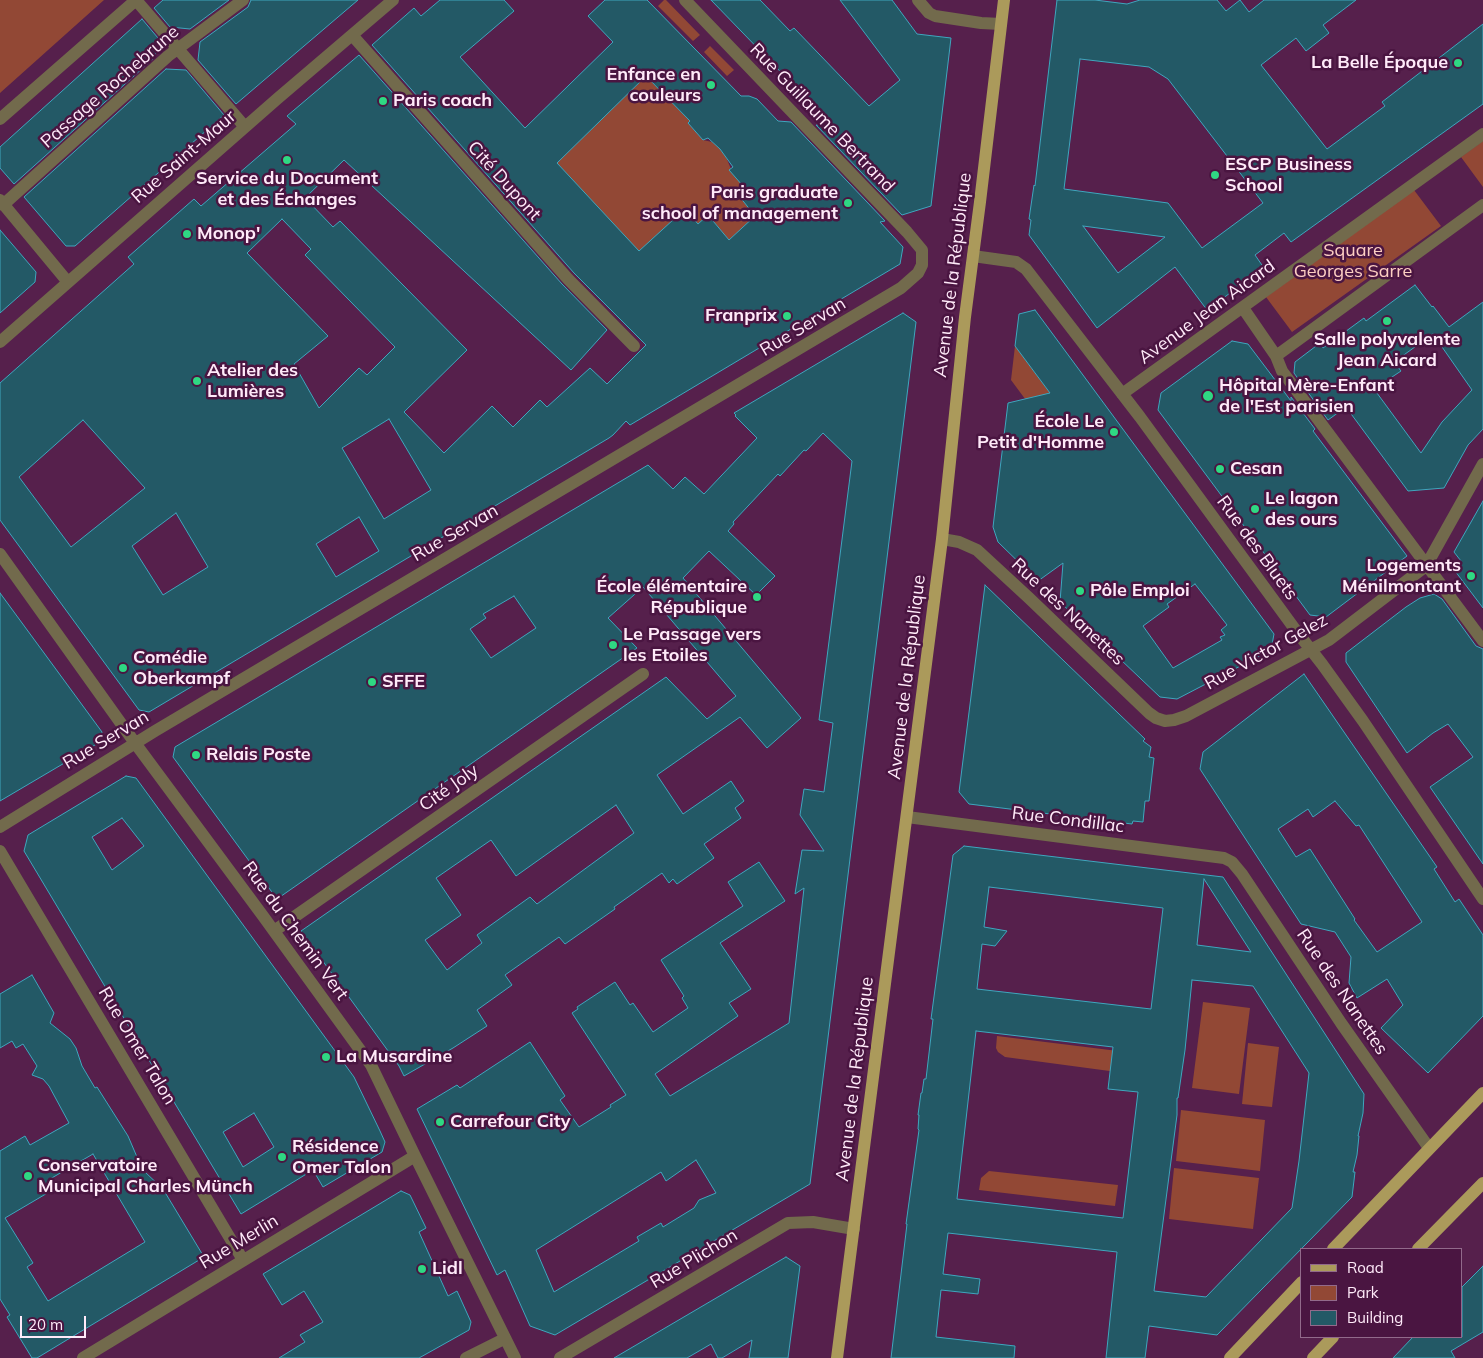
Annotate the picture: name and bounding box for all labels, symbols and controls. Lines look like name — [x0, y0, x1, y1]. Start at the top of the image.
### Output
street label: Passage Rochebrune — [37, 21, 183, 153]
street label: Rue Guillaume Bertrand — [745, 39, 899, 197]
place label: La Belle Époque — [1311, 52, 1448, 74]
marker: La Belle Époque — [1452, 57, 1464, 69]
place label: Enfance en couleurs — [606, 64, 701, 106]
marker: Enfance en couleurs — [705, 79, 717, 91]
place label: Paris coach — [393, 90, 492, 112]
marker: Paris coach — [377, 95, 389, 107]
street label: Rue Saint-Maur — [127, 106, 241, 208]
street label: Cité Dupont — [463, 137, 545, 225]
marker: Service du Document et des Échanges — [281, 154, 293, 166]
place label: ESCP Business School — [1225, 154, 1352, 196]
place label: Service du Document et des Échanges — [196, 168, 378, 210]
marker: ESCP Business School — [1209, 169, 1221, 181]
street label: Avenue de la République — [930, 171, 976, 379]
place label: Paris graduate school of management — [642, 182, 838, 224]
marker: Paris graduate school of management — [842, 197, 854, 209]
place label: Monop' — [197, 223, 260, 245]
marker: Monop' — [181, 228, 193, 240]
park label: Square Georges Sarre — [1294, 240, 1412, 282]
street label: Avenue Jean Aicard — [1135, 255, 1279, 369]
street label: Rue Servan — [756, 293, 850, 361]
place label: Franprix — [705, 305, 777, 327]
marker: Franprix — [781, 310, 793, 322]
marker: Salle polyvalente Jean Aicard — [1381, 315, 1393, 327]
place label: Salle polyvalente Jean Aicard — [1314, 329, 1460, 372]
place label: Atelier des Lumières — [207, 360, 298, 402]
marker: Atelier des Lumières — [191, 375, 203, 387]
place label: Hôpital Mère-Enfant de l'Est parisien — [1219, 375, 1394, 418]
marker: Hôpital Mère-Enfant de l'Est parisien — [1201, 389, 1215, 403]
place label: École Le Petit d'Homme — [977, 411, 1104, 454]
marker: École Le Petit d'Homme — [1108, 426, 1120, 438]
place label: Cesan — [1230, 458, 1283, 480]
marker: Cesan — [1214, 463, 1226, 475]
place label: Le lagon des ours — [1265, 488, 1338, 530]
street label: Rue des Bluets — [1212, 492, 1302, 604]
street label: Rue Servan — [408, 500, 502, 566]
marker: Le lagon des ours — [1249, 503, 1261, 515]
street label: Rue des Nanettes — [1007, 554, 1129, 670]
place label: Logements Ménilmontant — [1342, 555, 1461, 598]
marker: Logements Ménilmontant — [1465, 570, 1477, 582]
street label: Avenue de la République — [884, 573, 930, 781]
place label: École élémentaire République — [597, 576, 747, 618]
place label: Pôle Emploi — [1090, 580, 1190, 602]
marker: Pôle Emploi — [1074, 585, 1086, 597]
marker: École élémentaire République — [751, 591, 763, 603]
street label: Rue Victor Gelez — [1201, 609, 1331, 695]
place label: Le Passage vers les Etoiles — [623, 624, 761, 666]
marker: Le Passage vers les Etoiles — [607, 639, 619, 651]
place label: Comédie Oberkampf — [133, 647, 230, 690]
marker: Comédie Oberkampf — [117, 662, 129, 674]
place label: SFFE — [382, 671, 425, 693]
marker: SFFE — [366, 676, 378, 688]
street label: Rue Servan — [59, 706, 153, 774]
place label: Relais Poste — [206, 744, 310, 766]
marker: Relais Poste — [190, 749, 202, 761]
street label: Cité Joly — [415, 760, 483, 816]
street label: Rue Condillac — [1011, 802, 1125, 838]
street label: Rue du Chemin Vert — [238, 858, 352, 1004]
street label: Rue des Nanettes — [1292, 925, 1392, 1059]
street label: Avenue de la République — [832, 975, 878, 1183]
street label: Rue Omer Talon — [93, 983, 181, 1109]
place label: La Musardine — [336, 1046, 452, 1068]
marker: La Musardine — [320, 1051, 332, 1063]
place label: Carrefour City — [450, 1111, 571, 1133]
marker: Carrefour City — [434, 1116, 446, 1128]
place label: Résidence Omer Talon — [292, 1136, 391, 1178]
marker: Résidence Omer Talon — [276, 1151, 288, 1163]
place label: Conservatoire Municipal Charles Münch — [38, 1155, 253, 1198]
marker: Conservatoire Municipal Charles Münch — [22, 1170, 34, 1182]
street label: Rue Merlin — [196, 1210, 282, 1274]
street label: Rue Plichon — [646, 1225, 742, 1293]
legend — [1300, 1248, 1463, 1338]
place label: Lidl — [432, 1258, 463, 1280]
text: Road — [1347, 1258, 1384, 1277]
marker: Lidl — [416, 1263, 428, 1275]
text: Park — [1347, 1283, 1379, 1302]
scale bar — [22, 1306, 89, 1338]
text: Building — [1347, 1308, 1403, 1327]
text: 20 m — [28, 1315, 63, 1334]

